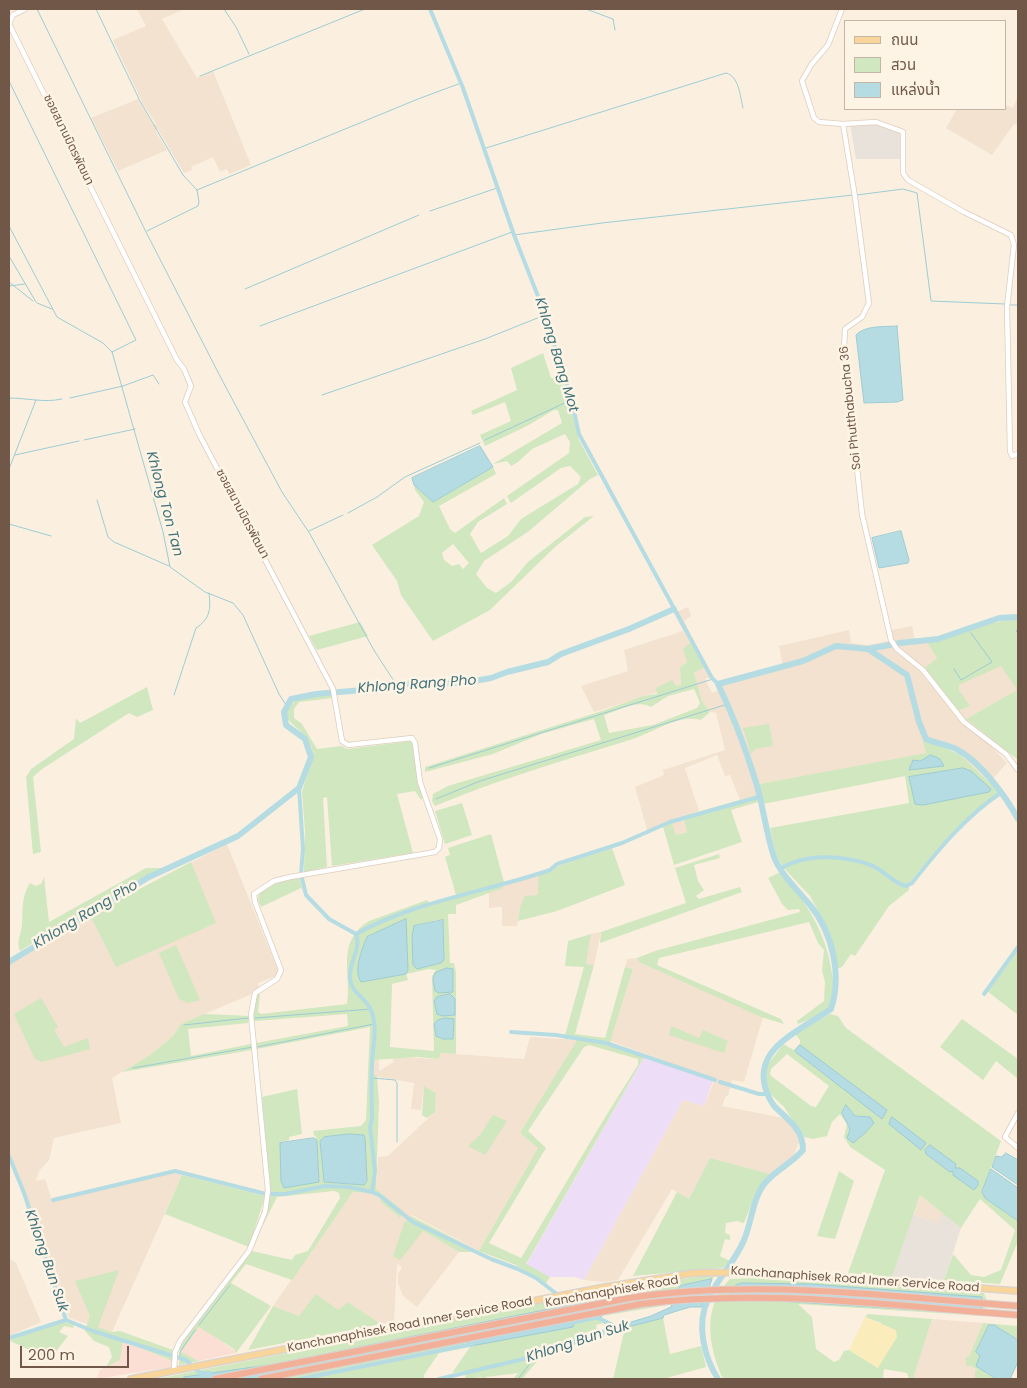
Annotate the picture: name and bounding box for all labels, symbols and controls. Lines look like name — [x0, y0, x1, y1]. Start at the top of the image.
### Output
legend — [844, 20, 1007, 110]
text: ถนน — [891, 29, 918, 50]
text: สวน — [891, 54, 916, 75]
text: แหล่งน้ำ — [891, 79, 940, 100]
street label: ซอยสมานมิตรพัฒนา — [40, 92, 96, 188]
water label: Khlong Bang Mot — [531, 296, 581, 414]
street label: Soi Phutthabucha 36 — [837, 345, 865, 471]
water label: Khlong Ton Tan — [142, 450, 186, 558]
street label: ซอยสมานมิตรพัฒนา — [212, 467, 272, 561]
water label: Khlong Rang Pho — [357, 672, 477, 698]
water label: Khlong Rang Pho — [31, 877, 141, 953]
water label: Khlong Bun Suk — [21, 1208, 71, 1314]
street label: Kanchanaphisek Road Inner Service Road — [730, 1264, 980, 1296]
street label: Kanchanaphisek Road — [544, 1273, 680, 1311]
street label: Kanchanaphisek Road Inner Service Road — [286, 1294, 534, 1356]
water label: Khlong Bun Suk — [524, 1317, 632, 1367]
scale bar — [22, 1336, 131, 1368]
text: 200 m — [28, 1344, 75, 1365]

